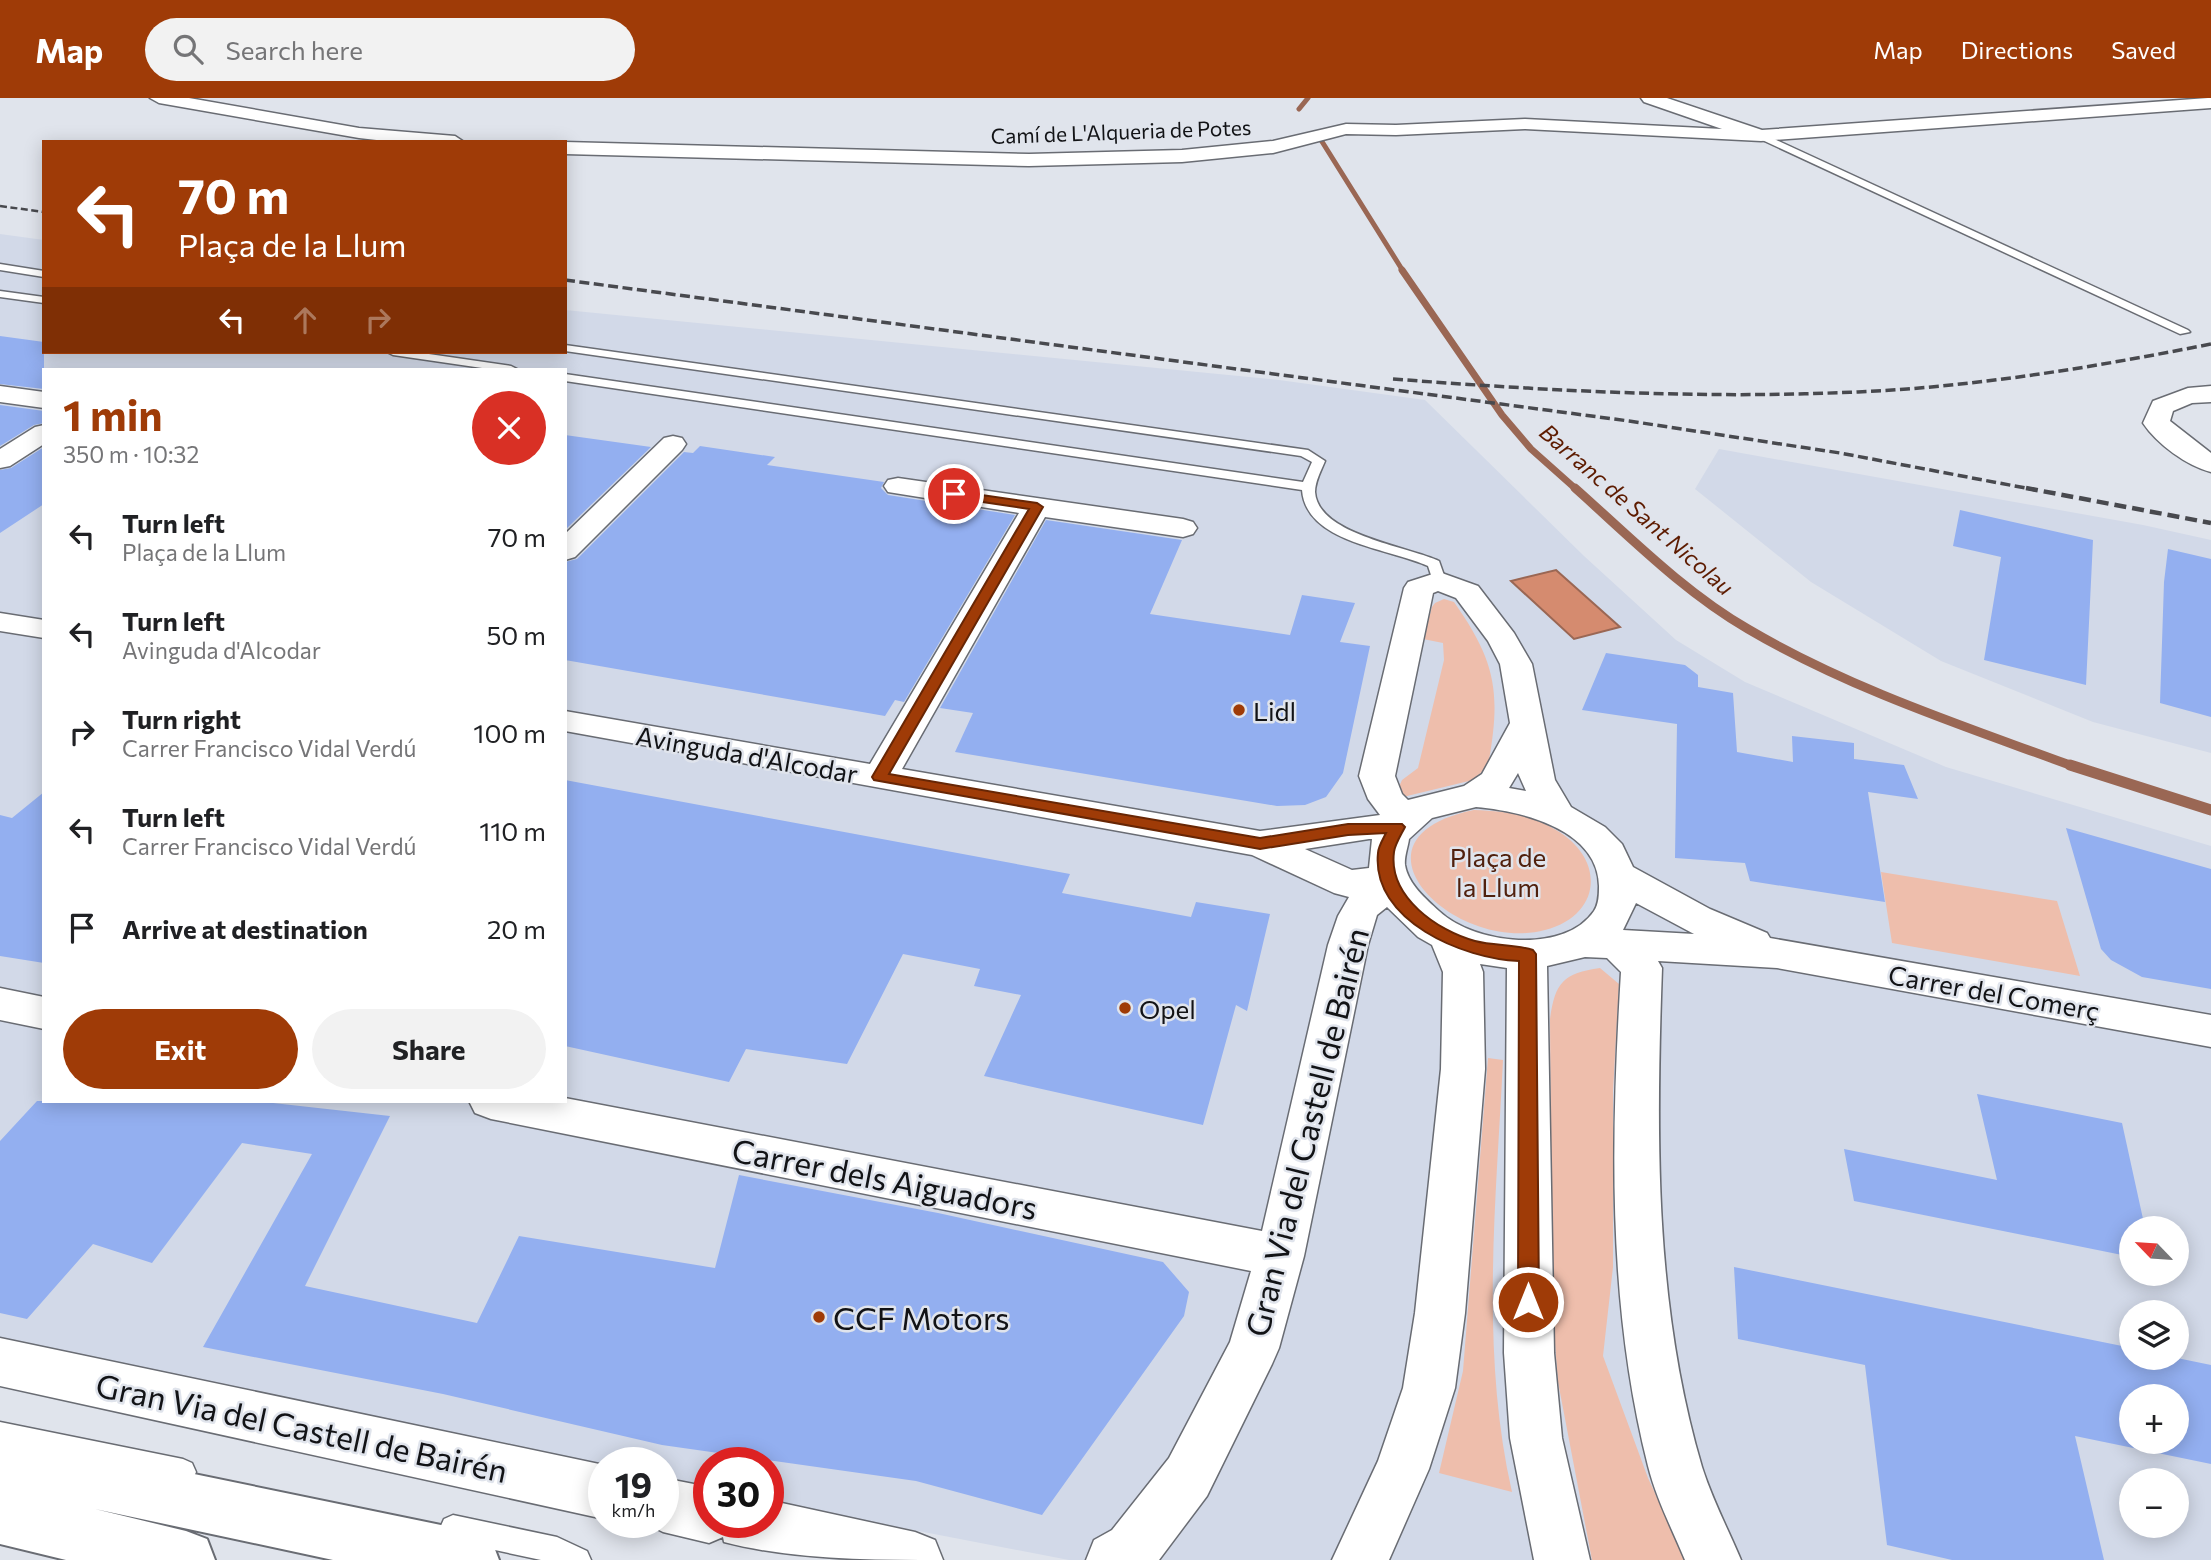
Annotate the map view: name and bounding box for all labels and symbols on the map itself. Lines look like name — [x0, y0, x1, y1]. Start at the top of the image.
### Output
street label: Camí de L'Alqueria de Potes — [990, 114, 1252, 148]
water label: Barranc de Sant Nicolau — [1534, 417, 1740, 601]
pin — [924, 464, 984, 524]
place label: Lidl — [1253, 695, 1296, 726]
marker: Lidl — [1231, 702, 1247, 718]
street label: Avinguda d'Alcodar — [634, 719, 860, 789]
park label: Plaça de la Llum — [1450, 841, 1546, 902]
street label: Gran Via del Castell de Bairén — [1236, 924, 1376, 1340]
street label: Carrer del Comerç — [1886, 958, 2102, 1026]
place label: Opel — [1139, 993, 1196, 1024]
marker: Opel — [1117, 1000, 1133, 1016]
street label: Carrer dels Aiguadors — [729, 1129, 1041, 1227]
north arrow — [2119, 1216, 2189, 1286]
position arrow — [1491, 1265, 1565, 1339]
place label: CCF Motors — [833, 1297, 1010, 1337]
marker: CCF Motors — [811, 1309, 827, 1325]
street label: Gran Via del Castell de Bairén — [93, 1364, 511, 1490]
speed limit sign: 30 — [693, 1447, 784, 1538]

